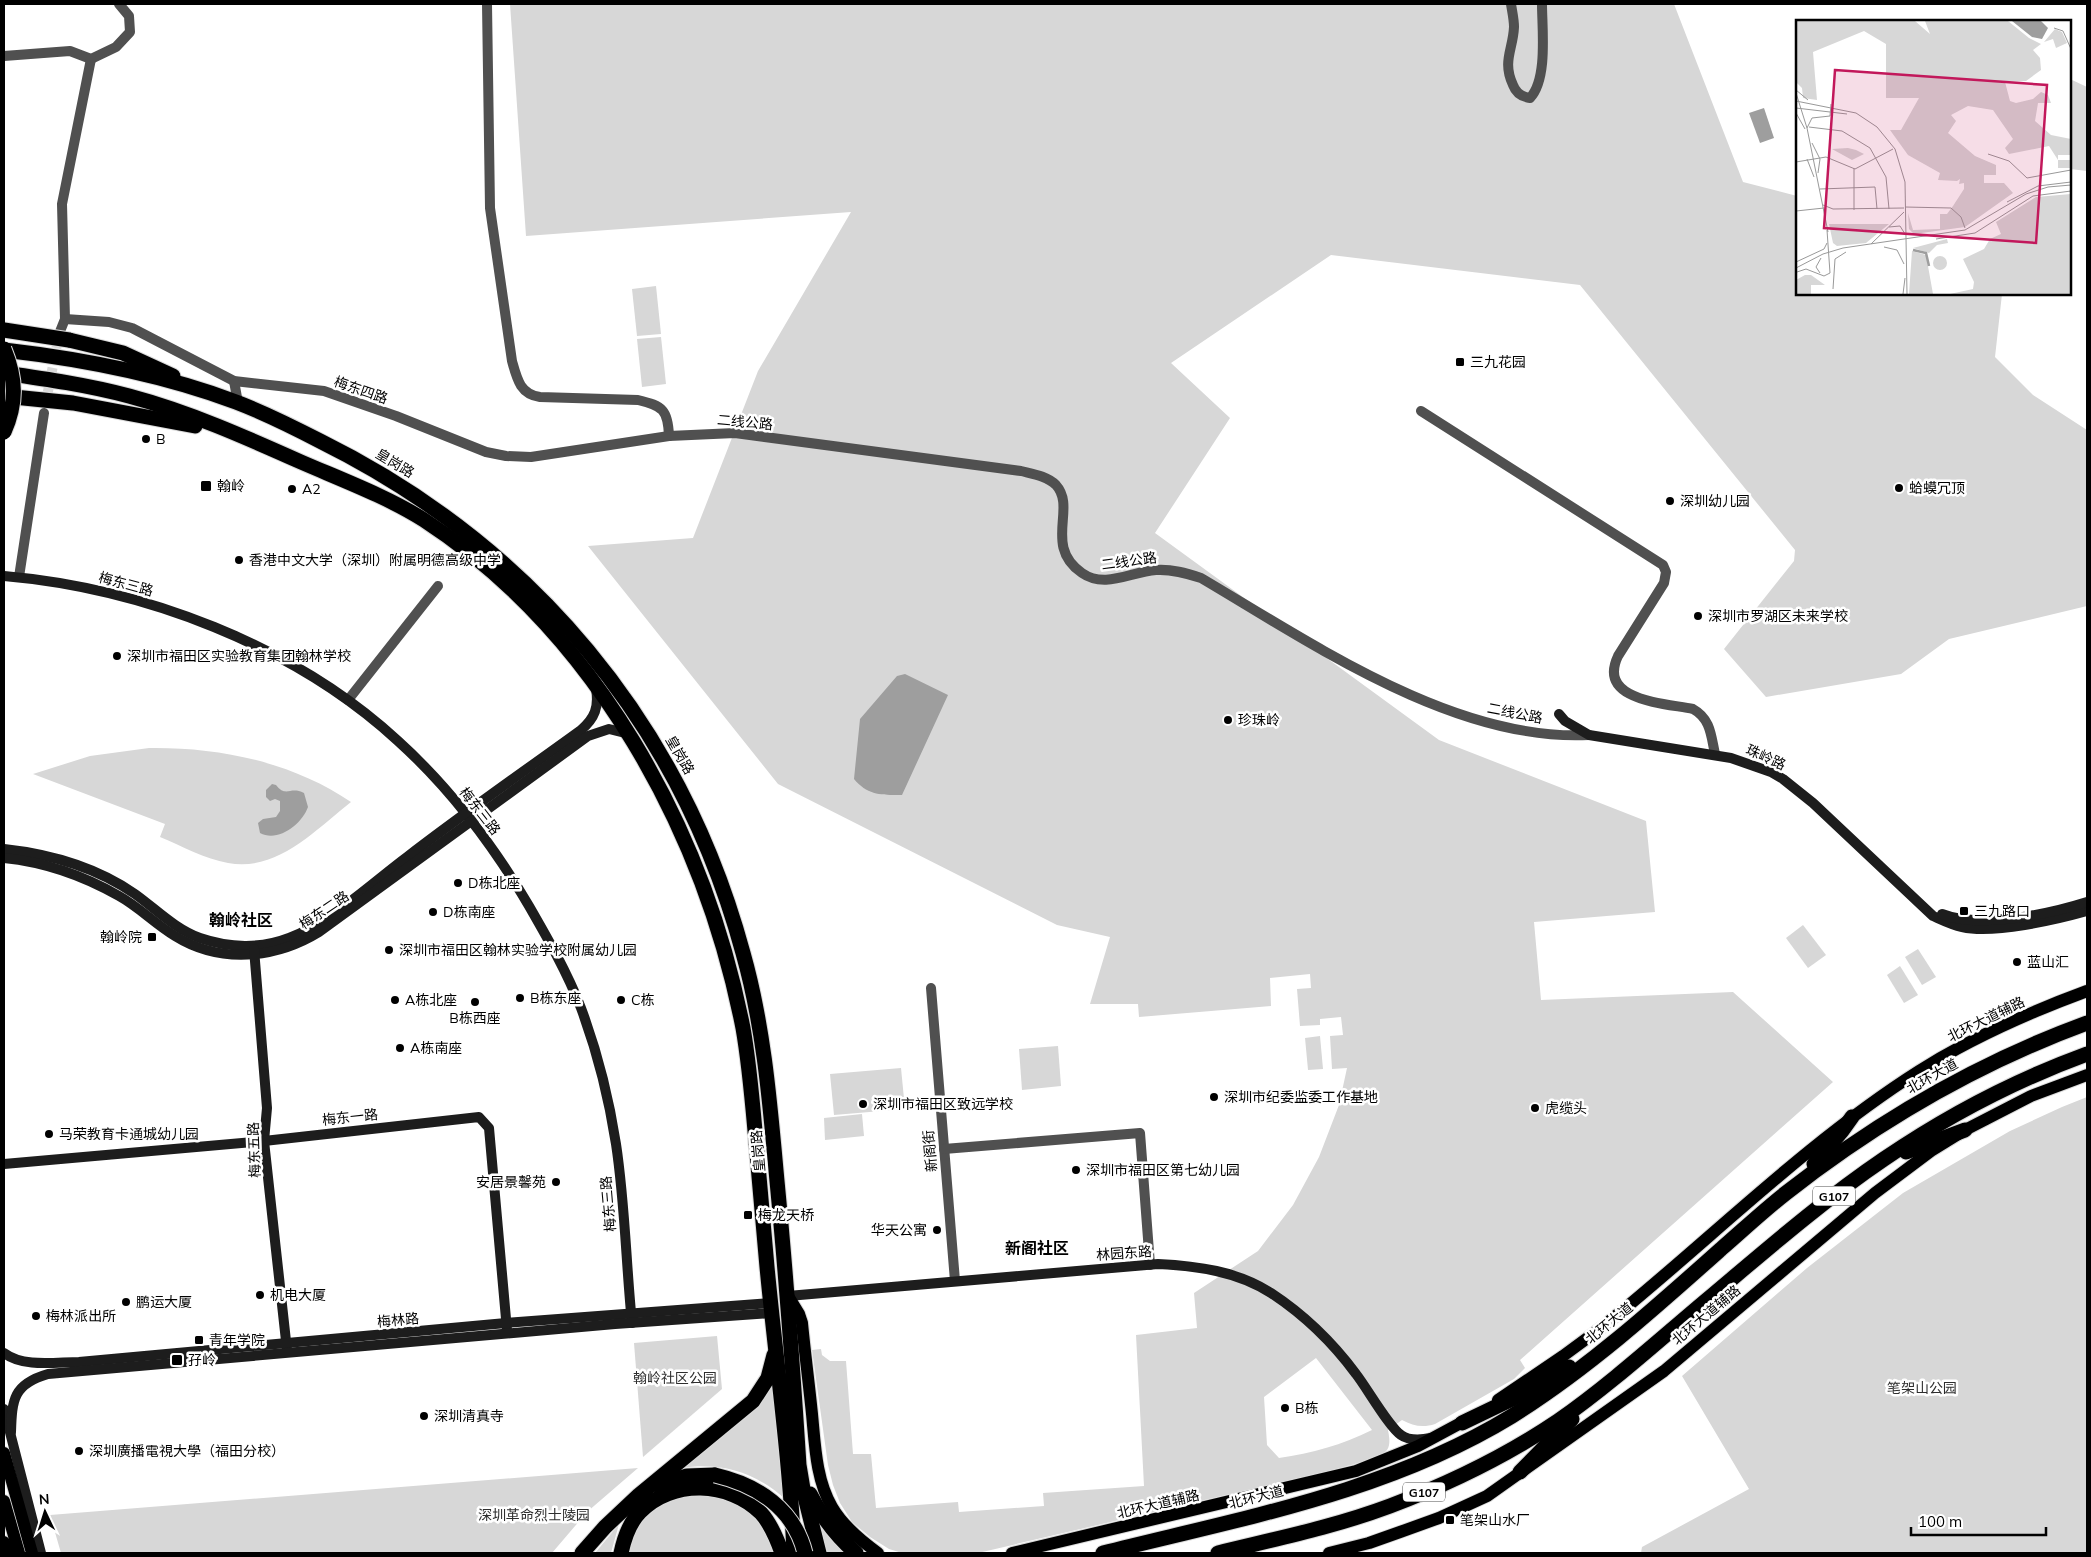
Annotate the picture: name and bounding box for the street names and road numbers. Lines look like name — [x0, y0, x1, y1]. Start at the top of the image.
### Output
street label: 梅东四路 — [332, 372, 390, 408]
street label: 二线公路 — [716, 411, 774, 433]
street label: 皇岗路 — [372, 444, 418, 482]
street label: 二线公路 — [1100, 548, 1158, 574]
street label: 梅东三路 — [97, 568, 155, 600]
street label: 二线公路 — [1486, 699, 1544, 727]
street label: 皇岗路 — [662, 732, 698, 778]
street label: 珠岭路 — [1743, 740, 1789, 774]
street label: 梅东三路 — [456, 783, 504, 839]
street label: 梅东二路 — [296, 887, 352, 933]
street label: 北环大道辅路 — [1944, 992, 2028, 1046]
street label: 北环大道 — [1903, 1055, 1961, 1097]
street label: 梅东一路 — [321, 1105, 379, 1129]
street label: 梅东五路 — [244, 1122, 264, 1178]
street label: 皇岗路 — [747, 1129, 769, 1173]
street label: 新阁街 — [919, 1129, 941, 1173]
street label: 梅东三路 — [597, 1175, 619, 1233]
road number: G107 — [1813, 1186, 1855, 1206]
street label: 林园东路 — [1095, 1242, 1153, 1264]
street label: 北环大道辅路 — [1668, 1281, 1744, 1349]
street label: 北环大道 — [1582, 1298, 1636, 1348]
street label: 梅林路 — [376, 1309, 420, 1331]
street label: 北环大道 — [1227, 1481, 1285, 1513]
road number: G107 — [1403, 1482, 1445, 1501]
street label: 北环大道辅路 — [1115, 1486, 1201, 1522]

